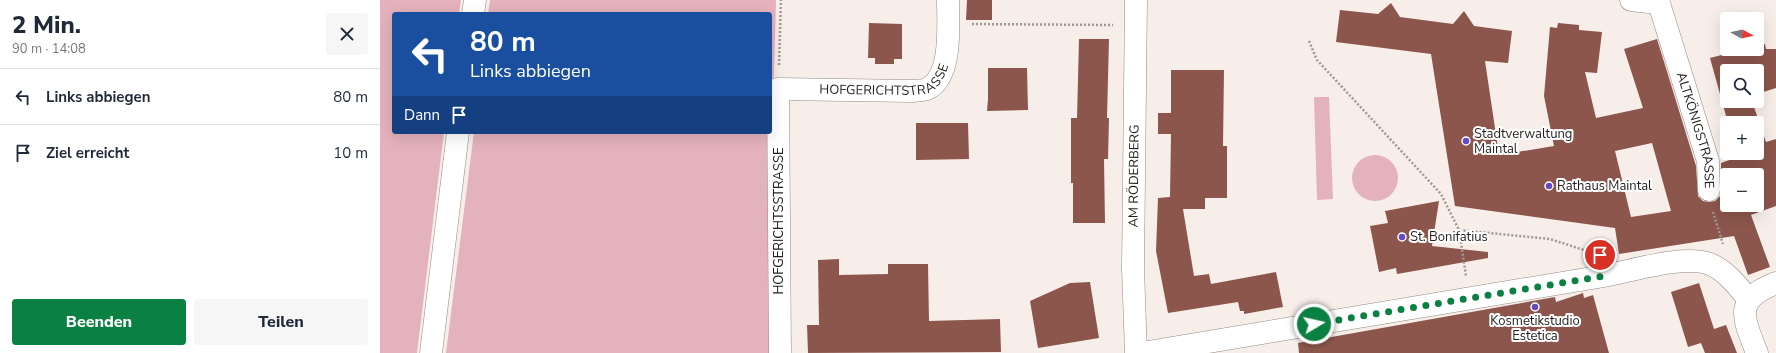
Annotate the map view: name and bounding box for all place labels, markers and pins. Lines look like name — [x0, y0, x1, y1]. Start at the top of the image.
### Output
place label: Stadtverwaltung Maintal — [1474, 125, 1572, 158]
marker: Stadtverwaltung Maintal — [1461, 136, 1471, 146]
place label: Rathaus Maintal — [1557, 177, 1652, 195]
marker: Rathaus Maintal — [1544, 181, 1554, 191]
place label: St. Bonifatius — [1410, 228, 1488, 246]
marker: St. Bonifatius — [1397, 232, 1407, 242]
pin — [1583, 238, 1617, 272]
marker: Kosmetikstudio Estetica — [1530, 302, 1540, 312]
place label: Kosmetikstudio Estetica — [1490, 312, 1580, 345]

